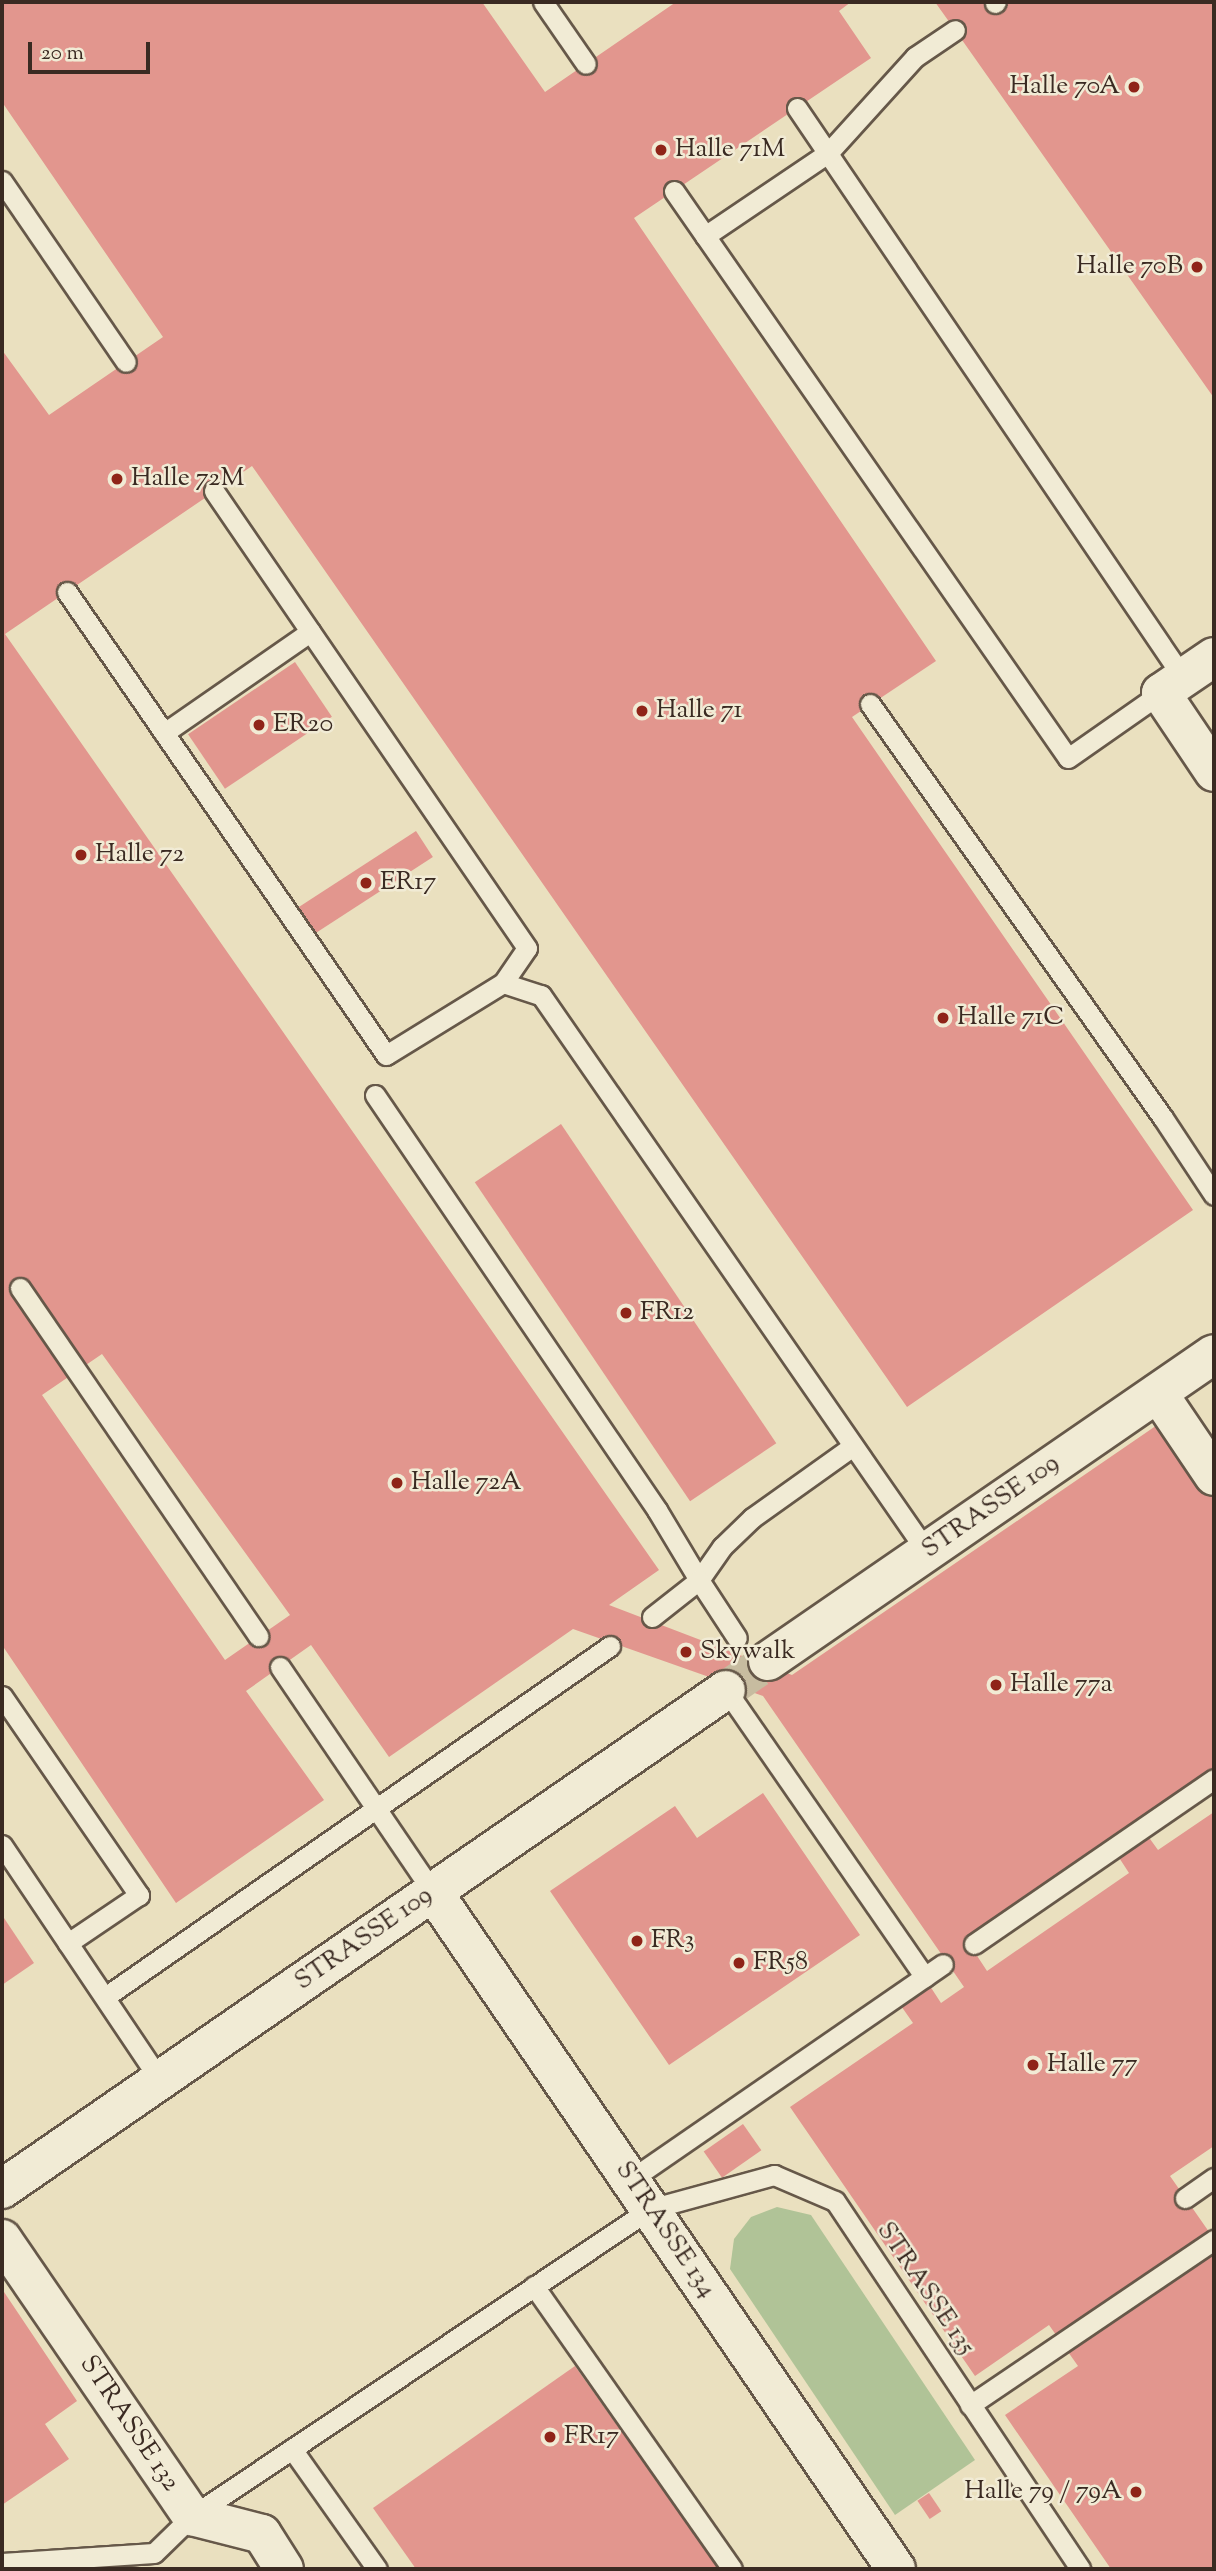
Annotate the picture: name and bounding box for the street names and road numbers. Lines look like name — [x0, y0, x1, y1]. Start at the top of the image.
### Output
street label: STRASSE 109 — [916, 1448, 1066, 1566]
street label: STRASSE 109 — [289, 1880, 439, 1998]
street label: STRASSE 134 — [608, 2156, 722, 2304]
street label: STRASSE 135 — [869, 2217, 981, 2361]
street label: STRASSE 132 — [72, 2350, 186, 2498]

